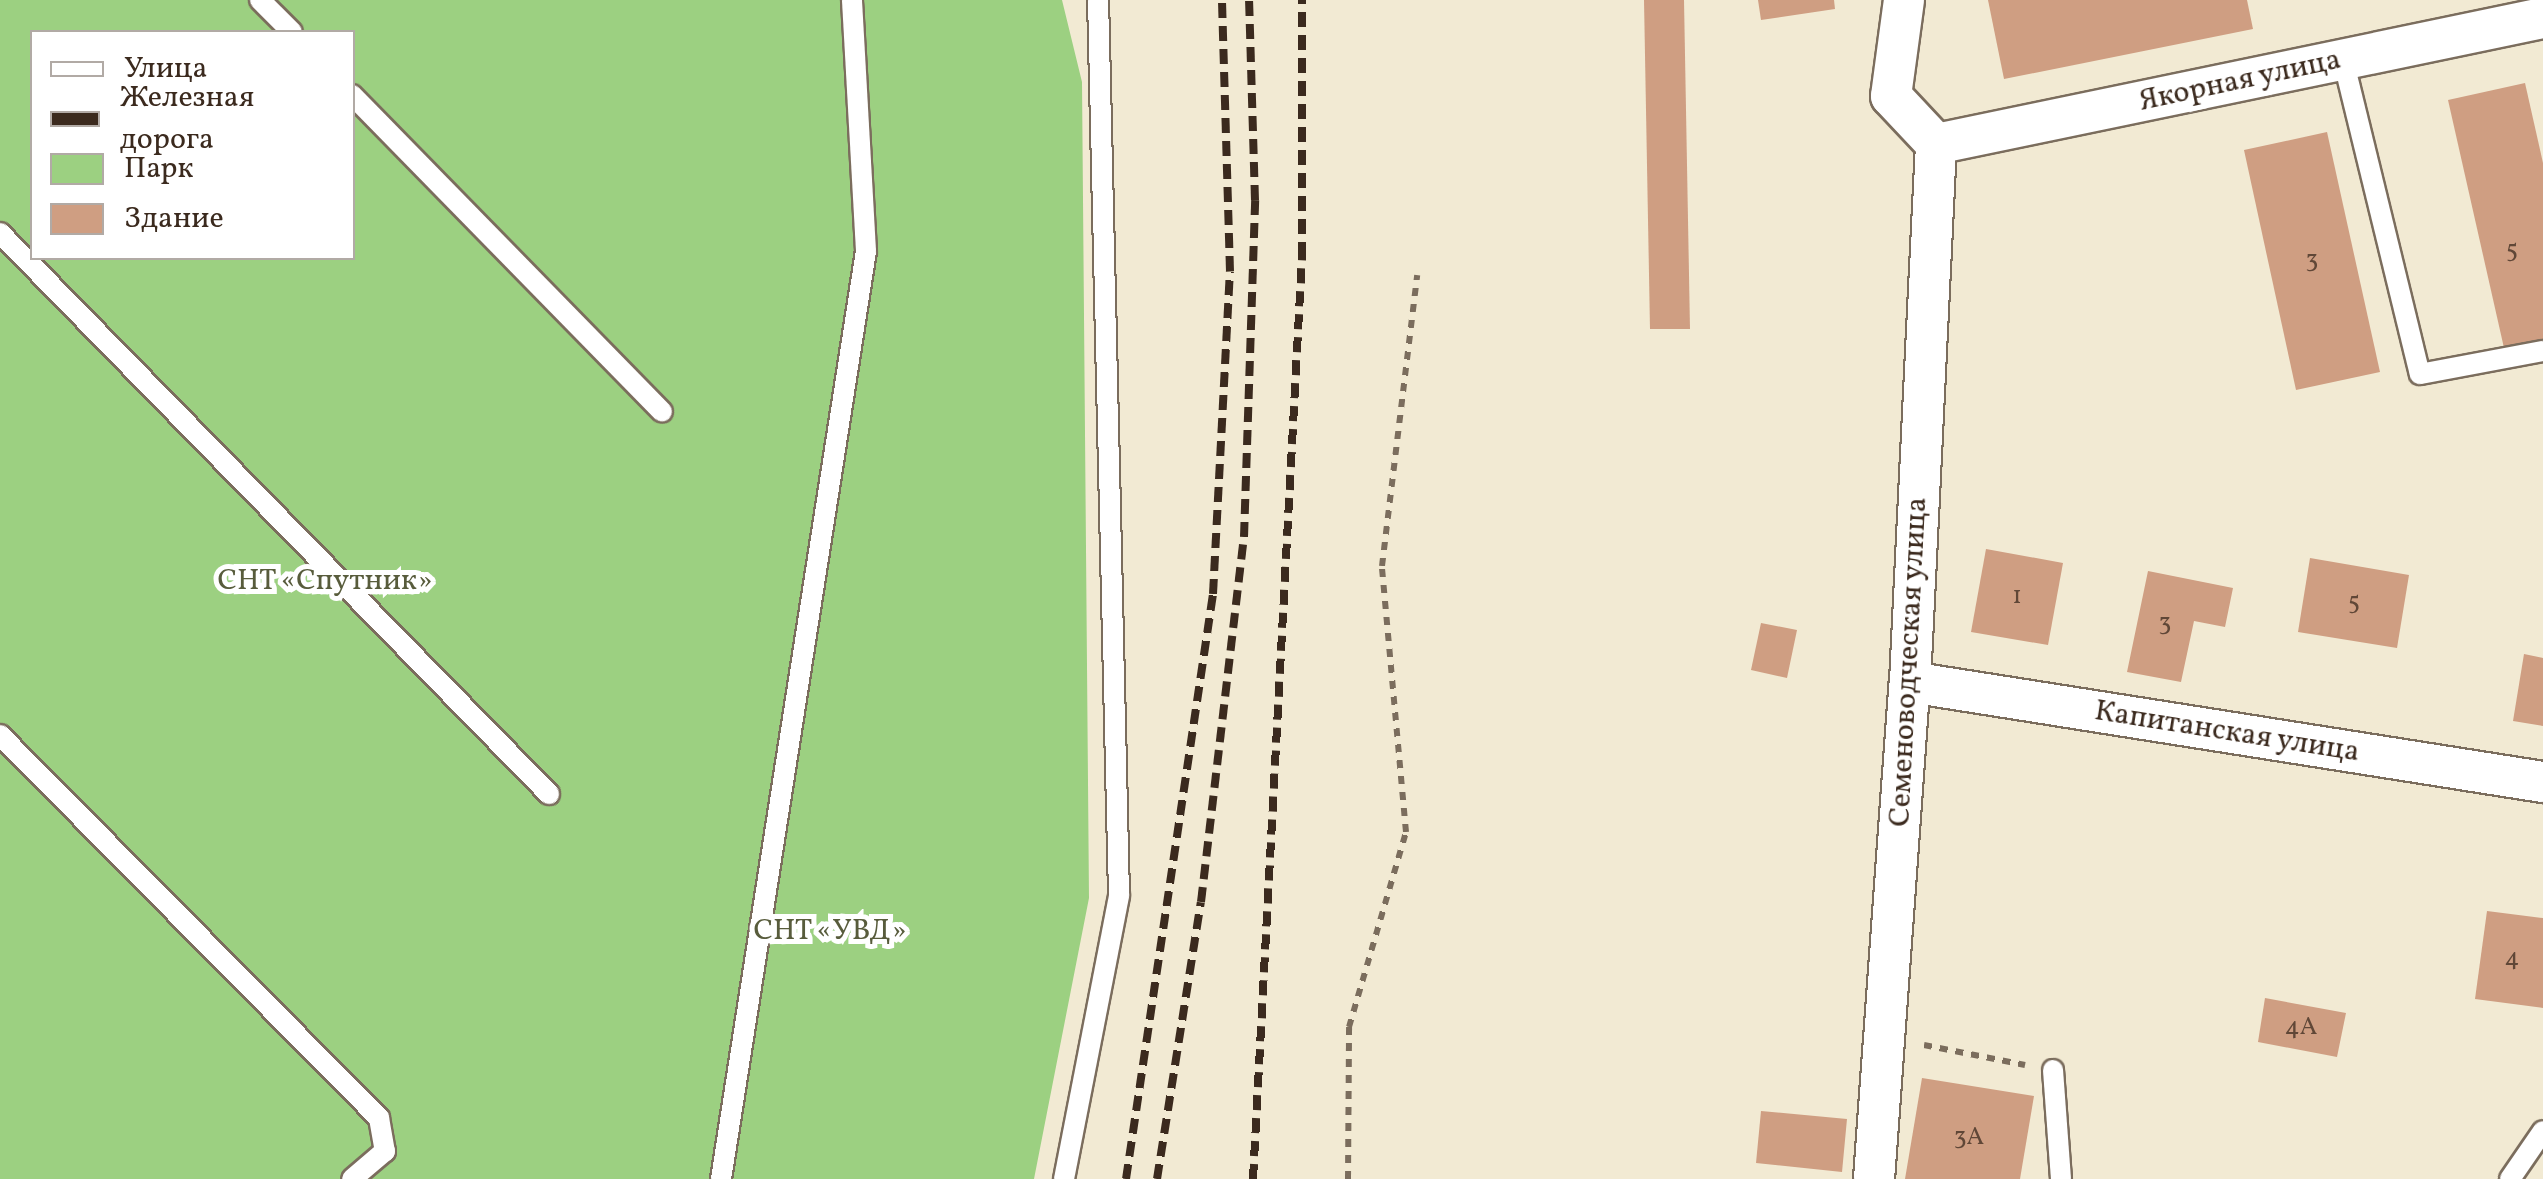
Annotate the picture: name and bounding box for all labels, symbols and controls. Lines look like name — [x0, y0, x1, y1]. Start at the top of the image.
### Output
legend — [30, 30, 355, 260]
street label: Якорная улица — [2135, 42, 2345, 120]
text: Улица — [124, 48, 207, 90]
text: Железная дорога — [120, 77, 254, 161]
text: Парк — [124, 148, 193, 190]
text: Здание — [124, 198, 224, 240]
house number: 5 — [2506, 236, 2518, 266]
house number: 3 — [2306, 246, 2318, 276]
street label: Семеноводческая улица — [1882, 496, 1936, 828]
park label: СНТ «Спутник» — [217, 563, 433, 599]
house number: 1 — [2012, 582, 2022, 612]
house number: 5 — [2348, 588, 2360, 618]
house number: 3 — [2159, 609, 2171, 639]
street label: Капитанская улица — [2092, 693, 2362, 771]
park label: СНТ «УВД» — [753, 913, 907, 949]
house number: 4 — [2505, 944, 2519, 974]
house number: 4А — [2285, 1013, 2317, 1043]
house number: 3А — [1954, 1123, 1984, 1153]

